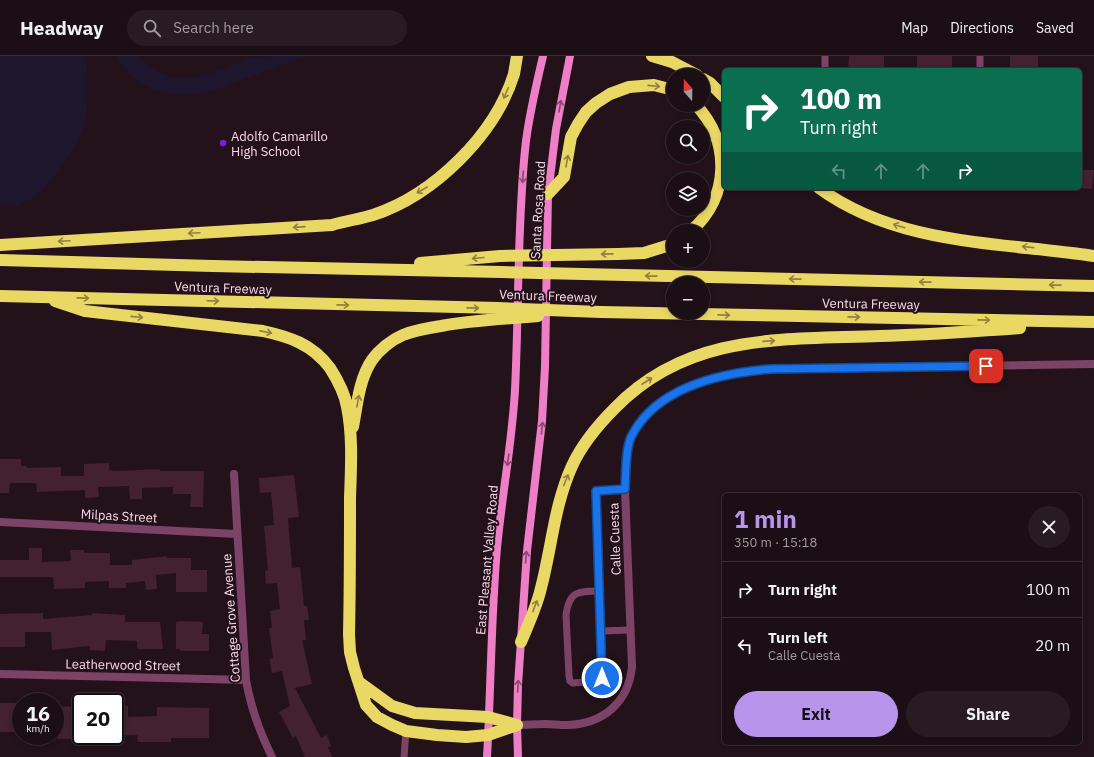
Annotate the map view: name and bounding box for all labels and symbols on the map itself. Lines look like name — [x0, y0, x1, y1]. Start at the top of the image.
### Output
north arrow — [666, 68, 710, 112]
one-way arrow — [648, 83, 661, 90]
one-way arrow — [501, 87, 509, 99]
one-way arrow — [556, 100, 564, 113]
place label: Adolfo Camarillo High School — [231, 128, 328, 160]
marker: Adolfo Camarillo High School — [218, 138, 228, 148]
one-way arrow — [563, 155, 571, 168]
street label: Santa Rosa Road — [527, 161, 549, 259]
one-way arrow — [519, 170, 526, 183]
one-way arrow — [416, 187, 428, 195]
one-way arrow — [894, 222, 906, 230]
one-way arrow — [293, 223, 306, 231]
one-way arrow — [188, 230, 201, 237]
one-way arrow — [58, 238, 71, 245]
one-way arrow — [1021, 244, 1034, 251]
one-way arrow — [601, 250, 614, 258]
one-way arrow — [472, 254, 485, 262]
one-way arrow — [645, 272, 658, 279]
one-way arrow — [789, 275, 802, 283]
street label: Ventura Freeway — [174, 278, 273, 298]
one-way arrow — [919, 278, 932, 286]
one-way arrow — [1049, 281, 1062, 289]
street label: Ventura Freeway — [499, 286, 598, 306]
one-way arrow — [76, 294, 89, 302]
street label: Ventura Freeway — [822, 295, 921, 313]
one-way arrow — [206, 298, 219, 305]
one-way arrow — [336, 301, 349, 308]
one-way arrow — [466, 304, 479, 312]
one-way arrow — [717, 311, 730, 319]
one-way arrow — [130, 313, 143, 320]
one-way arrow — [847, 314, 860, 321]
one-way arrow — [977, 316, 990, 324]
one-way arrow — [259, 328, 272, 336]
one-way arrow — [762, 338, 775, 345]
pin — [969, 349, 1003, 383]
one-way arrow — [641, 377, 652, 385]
one-way arrow — [355, 395, 363, 408]
one-way arrow — [538, 422, 545, 435]
one-way arrow — [505, 453, 512, 466]
one-way arrow — [563, 475, 571, 487]
street label: East Pleasant Valley Road — [472, 484, 502, 636]
street label: Calle Cuesta — [605, 502, 625, 576]
street label: Milpas Street — [80, 505, 158, 527]
one-way arrow — [523, 551, 530, 564]
street label: Cottage Grove Avenue — [218, 553, 244, 683]
one-way arrow — [531, 600, 539, 612]
street label: Leatherwood Street — [65, 655, 181, 675]
position arrow — [581, 657, 623, 699]
one-way arrow — [515, 680, 522, 693]
speed limit sign: 20 — [72, 693, 124, 745]

